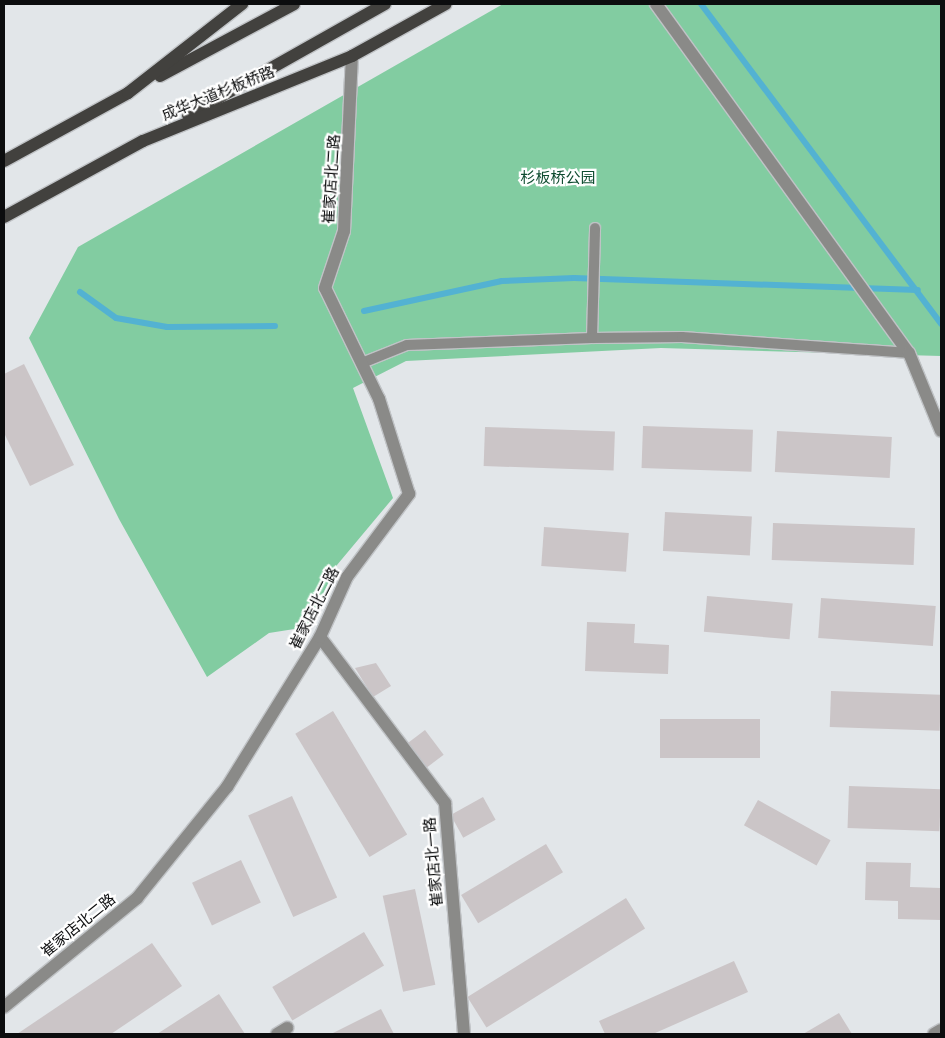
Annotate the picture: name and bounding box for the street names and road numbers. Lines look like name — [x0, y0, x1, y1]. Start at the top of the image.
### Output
street label: 成华大道杉板桥路 — [159, 62, 277, 124]
street label: 崔家店北二路 — [319, 133, 343, 225]
street label: 崔家店北二路 — [286, 564, 342, 652]
street label: 崔家店北一路 — [420, 816, 446, 908]
street label: 崔家店北二路 — [37, 890, 119, 960]

